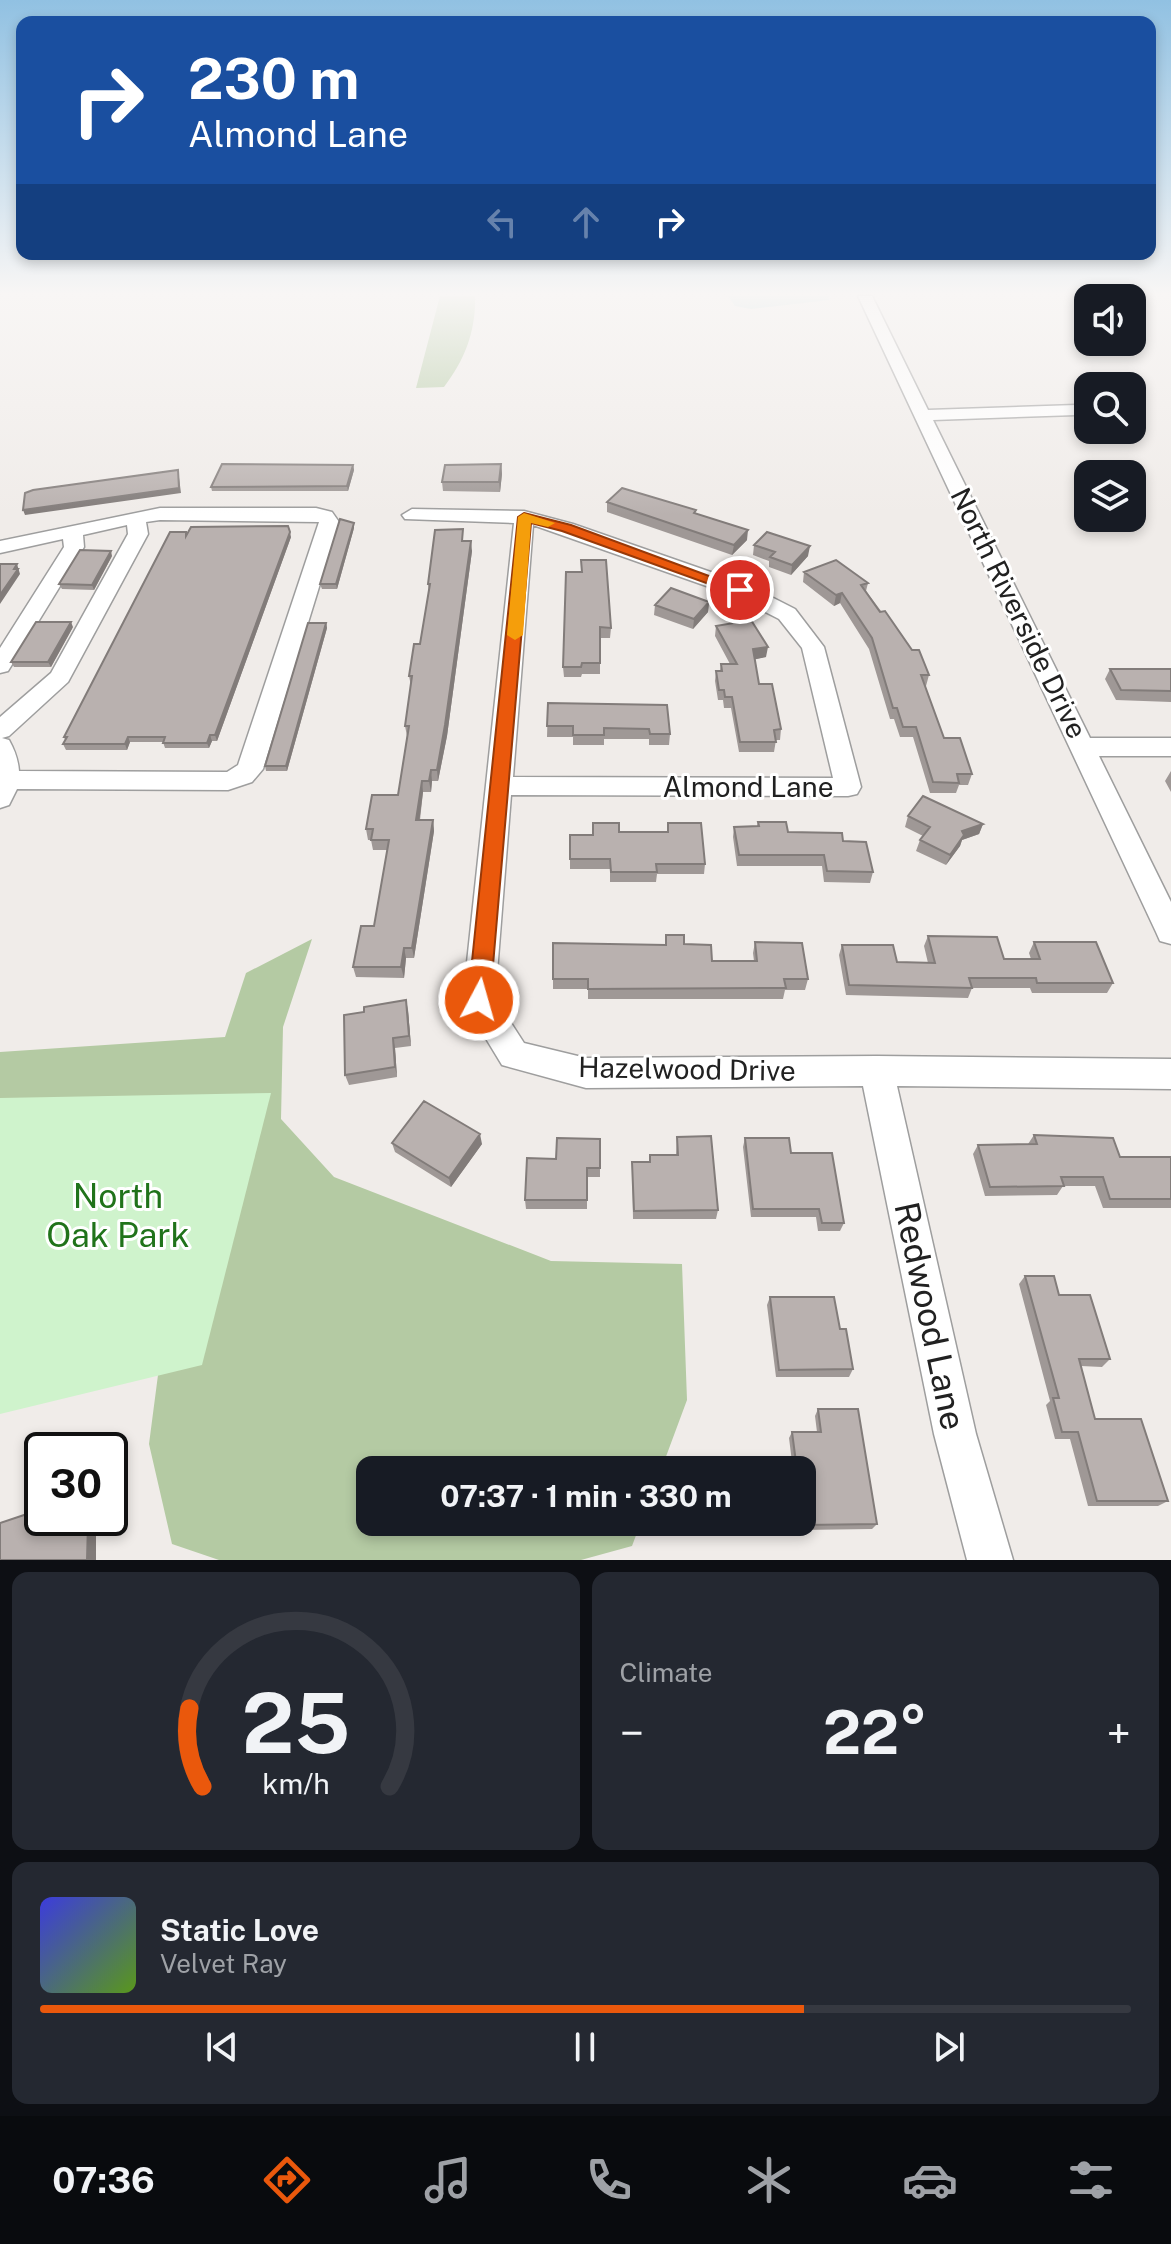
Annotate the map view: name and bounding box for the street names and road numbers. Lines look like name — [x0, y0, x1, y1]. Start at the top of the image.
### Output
street label: North Riverside Drive — [944, 482, 1094, 743]
street label: Almond Lane — [662, 770, 834, 803]
street label: Hazelwood Drive — [578, 1050, 796, 1087]
street label: Redwood Lane — [886, 1198, 974, 1434]

